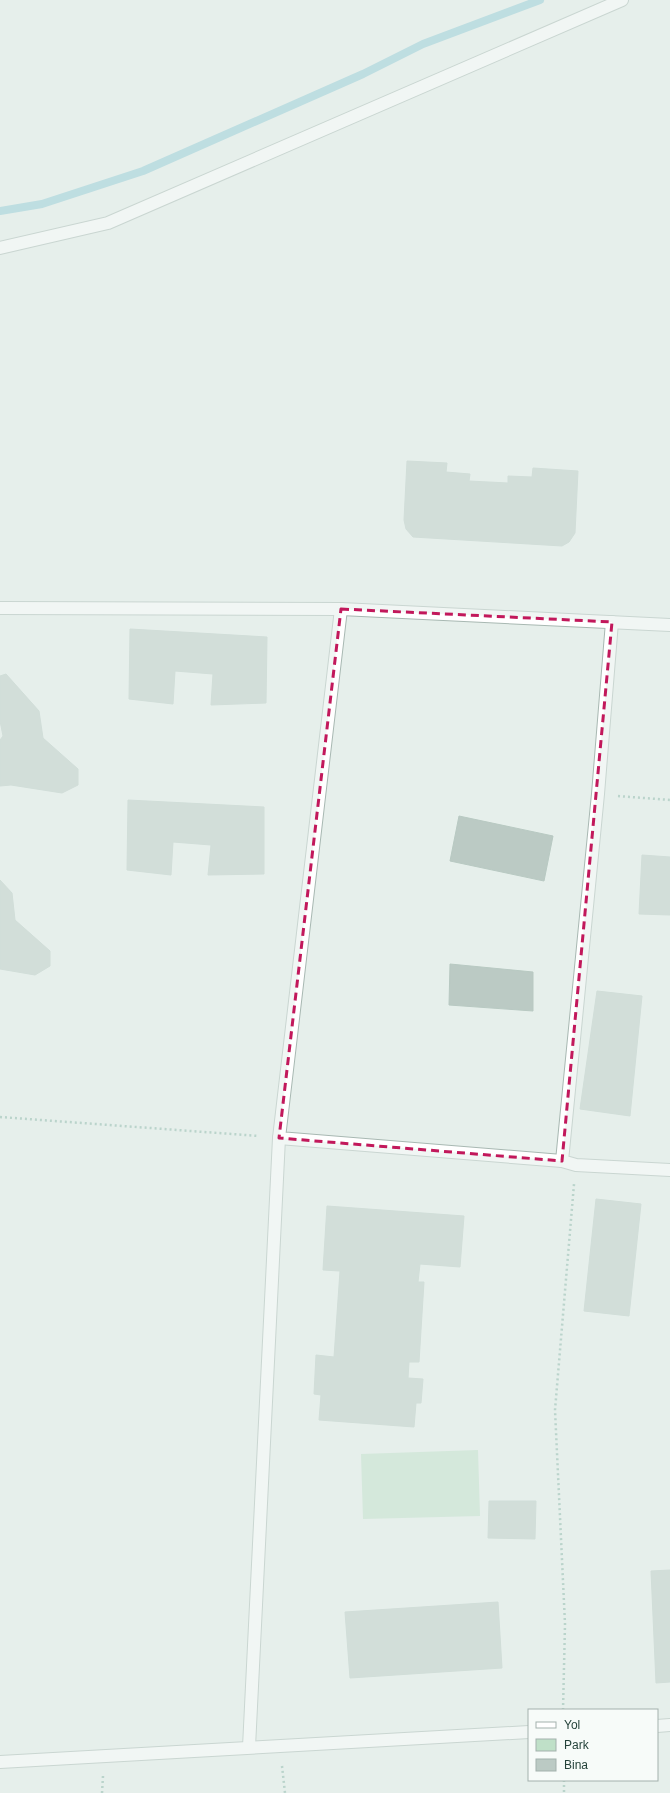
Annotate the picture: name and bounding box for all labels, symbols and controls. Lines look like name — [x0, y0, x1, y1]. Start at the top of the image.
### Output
legend — [528, 1709, 658, 1781]
text: Yol — [564, 1718, 580, 1732]
text: Park — [564, 1738, 590, 1752]
text: Bina — [564, 1758, 588, 1772]

